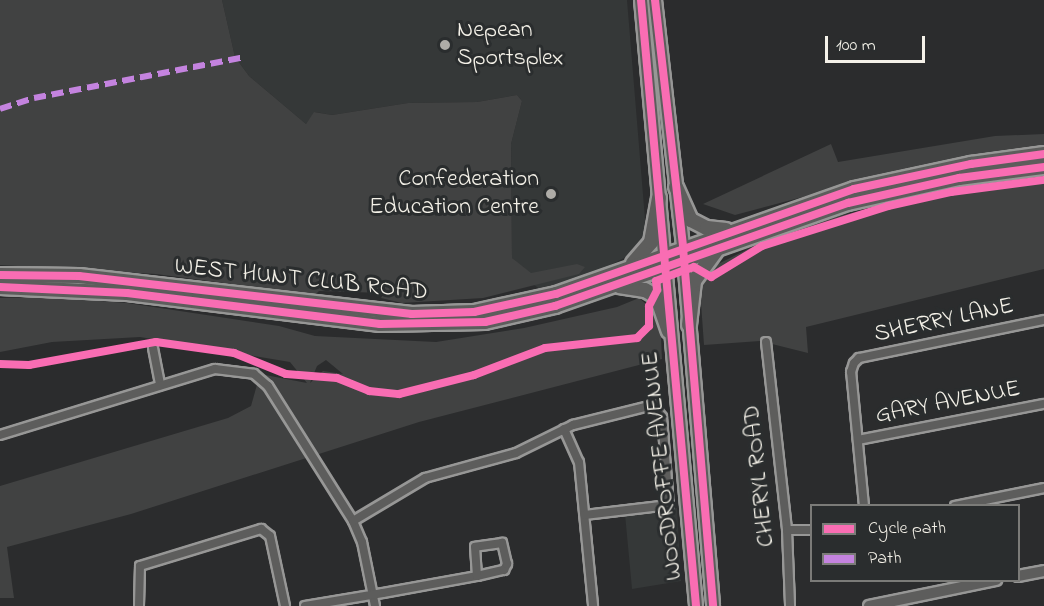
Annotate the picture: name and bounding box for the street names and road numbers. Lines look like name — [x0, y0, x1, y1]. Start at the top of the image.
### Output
street label: WEST HUNT CLUB ROAD — [173, 252, 429, 308]
street label: SHERRY LANE — [872, 292, 1016, 350]
street label: WOODROFFE AVENUE — [637, 350, 689, 582]
street label: GARY AVENUE — [873, 375, 1023, 431]
street label: CHERYL ROAD — [738, 404, 782, 548]

